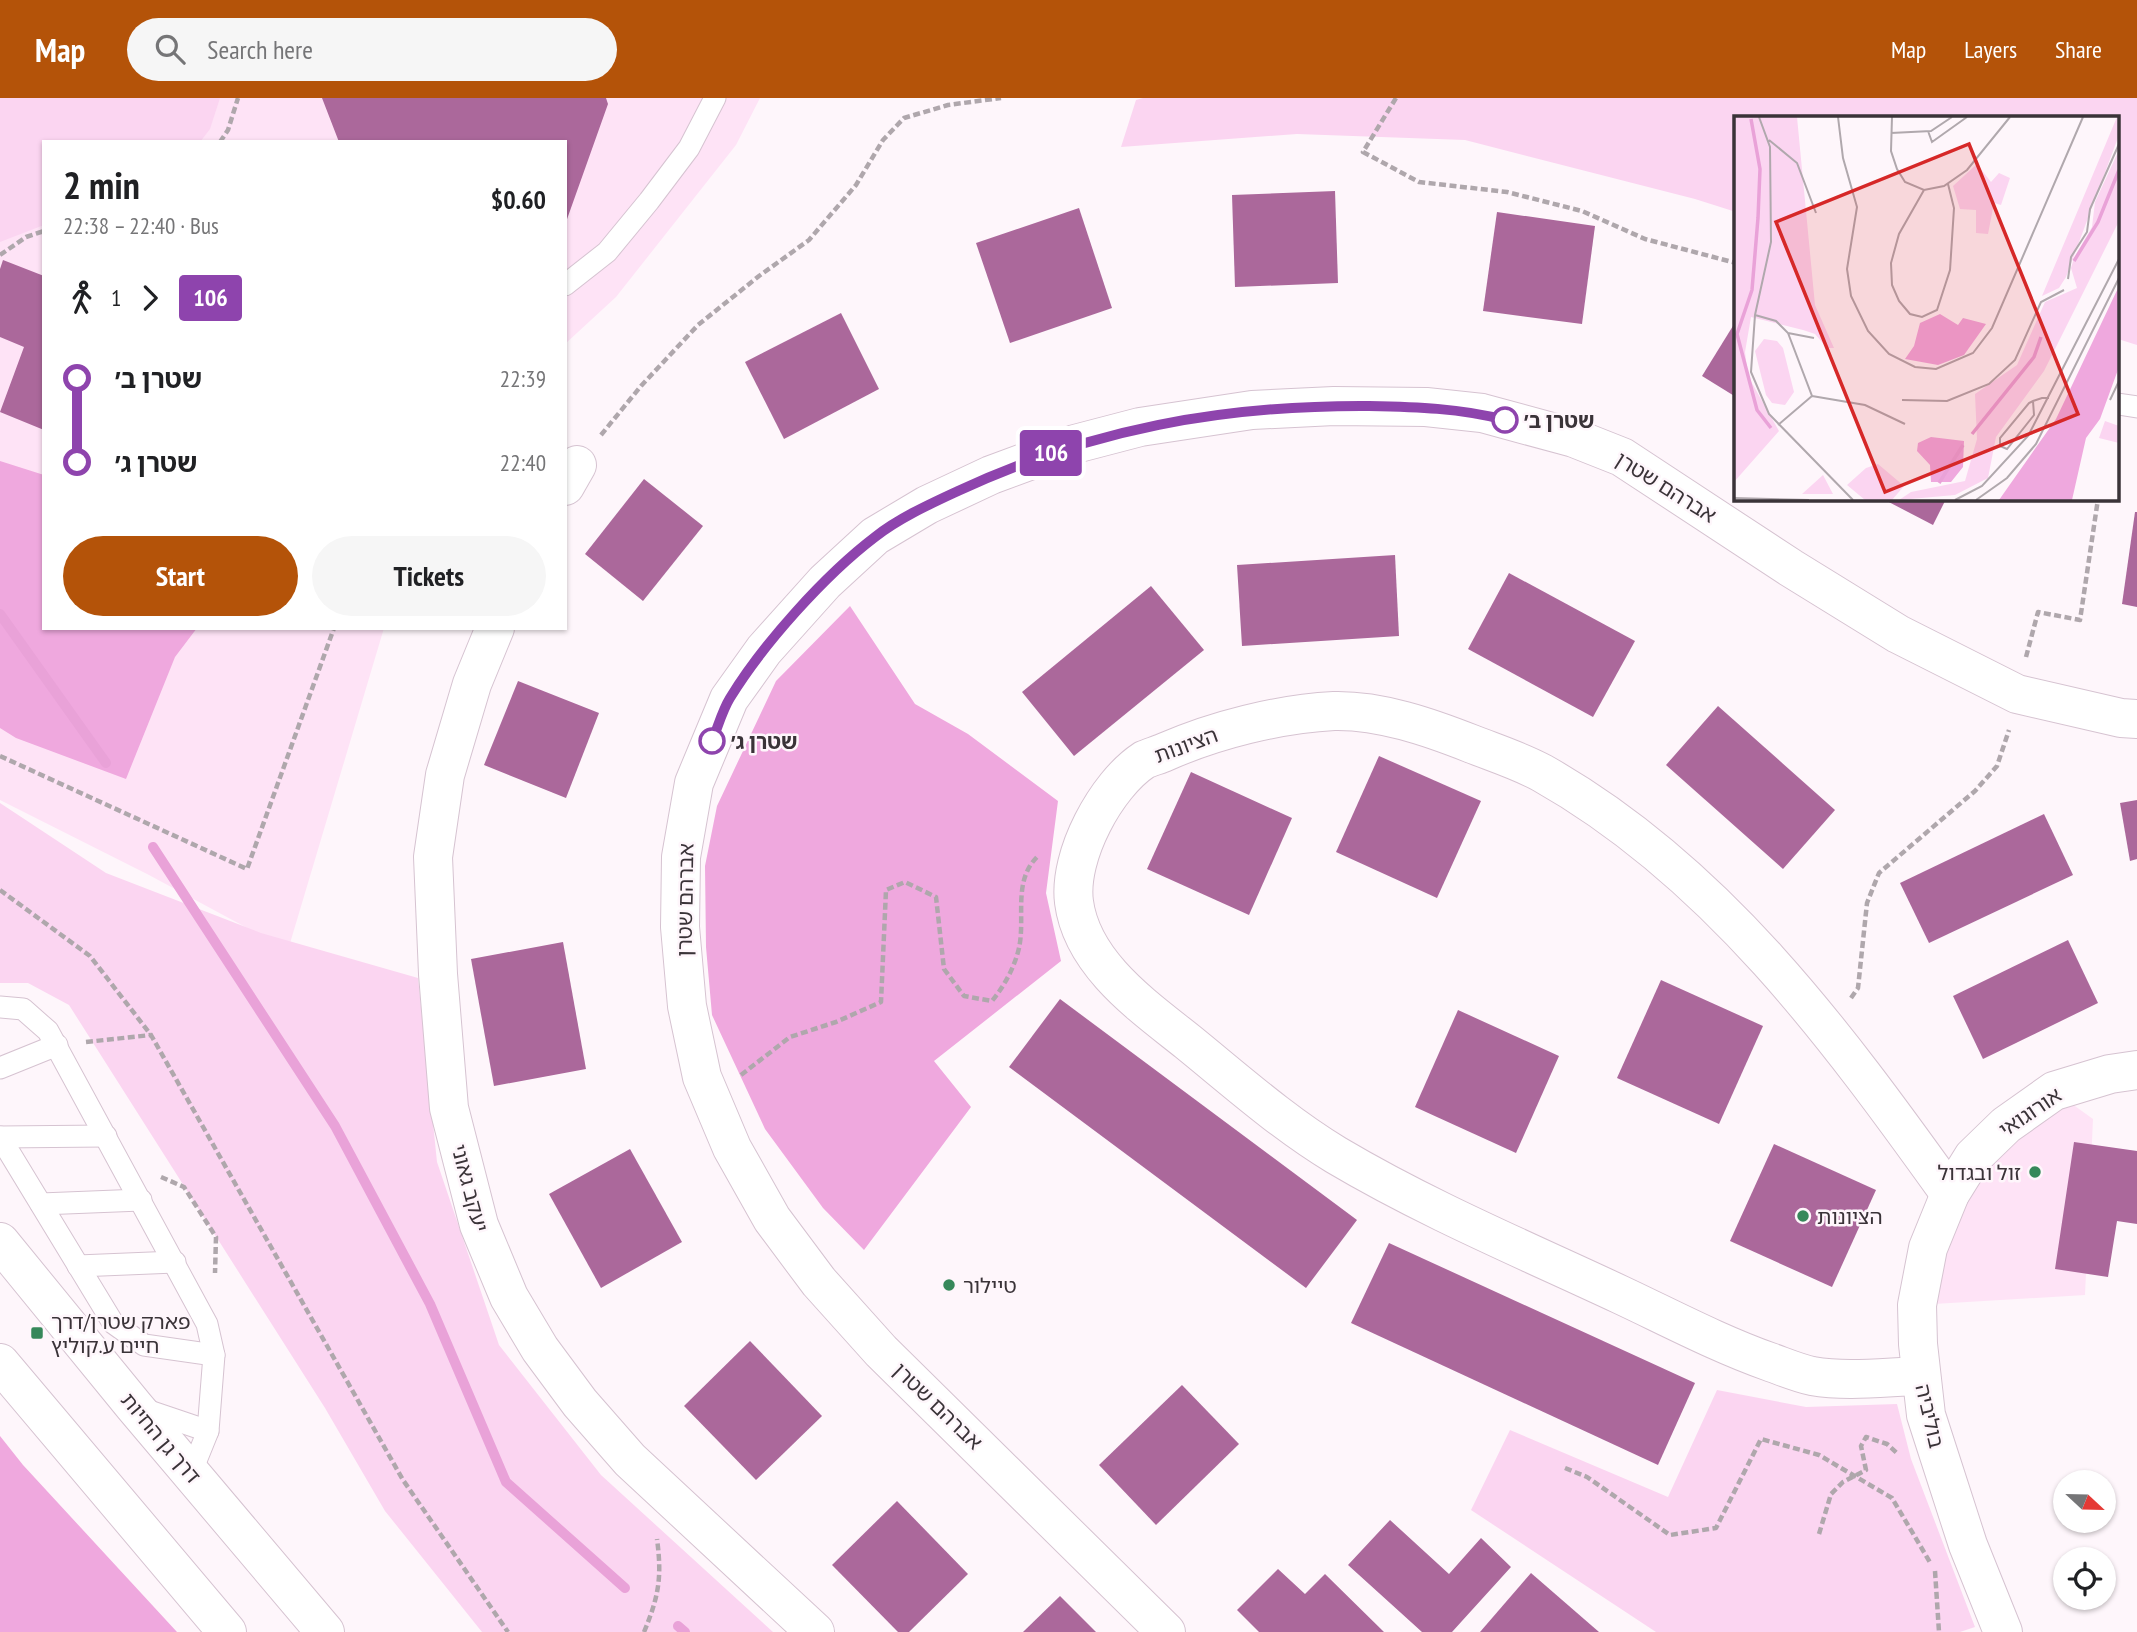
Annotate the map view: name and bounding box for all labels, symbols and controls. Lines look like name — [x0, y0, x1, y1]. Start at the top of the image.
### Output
search box — [127, 18, 617, 81]
text: Map — [35, 28, 85, 71]
icon: search — [151, 30, 189, 68]
text: Search here — [207, 33, 313, 66]
text: Map — [1891, 34, 1926, 65]
text: Layers — [1964, 34, 2017, 65]
text: Share — [2055, 34, 2102, 65]
inset map — [1734, 116, 2120, 500]
text: 2 min — [63, 160, 140, 209]
text: $0.60 — [491, 183, 546, 216]
text: 22:38 – 22:40 · Bus — [63, 211, 219, 240]
icon: walk — [63, 279, 101, 317]
icon: forward — [131, 279, 169, 317]
text: 106 — [193, 282, 228, 313]
text: 1 — [111, 283, 121, 312]
text: שטרן ב׳ — [115, 362, 202, 395]
text: 22:39 — [500, 364, 546, 393]
marker: שטרן ב׳ — [1492, 407, 1518, 433]
place label: שטרן ב׳ — [1524, 407, 1594, 434]
line badge: 106 — [1011, 430, 1091, 476]
text: 106 — [1034, 437, 1068, 468]
street label: אברהם שטרן — [1611, 445, 1721, 529]
text: שטרן ג׳ — [115, 446, 197, 479]
text: 22:40 — [500, 448, 546, 477]
button: Start — [63, 536, 298, 616]
button: Tickets — [312, 536, 546, 616]
street label: הציונות — [1151, 721, 1221, 769]
marker: שטרן ג׳ — [699, 728, 725, 754]
place label: שטרן ג׳ — [731, 728, 798, 755]
street label: אברהם שטרן — [671, 843, 699, 957]
street label: אורוגואי — [1993, 1081, 2067, 1143]
street label: יעקב גאוני — [445, 1141, 495, 1235]
place label: זול ובגדול — [1938, 1159, 2021, 1186]
marker: זול ובגדול — [2027, 1164, 2043, 1180]
place label: הציונות — [1817, 1203, 1883, 1230]
marker: הציונות — [1795, 1208, 1811, 1224]
place label: טיילור — [963, 1272, 1017, 1299]
marker: טיילור — [941, 1277, 957, 1293]
place label: פארק שטרן/דרך חיים ע.קוליץ — [51, 1308, 191, 1359]
marker: פארק שטרן/דרך חיים ע.קוליץ — [29, 1325, 45, 1341]
street label: אברהם שטרן — [888, 1357, 988, 1455]
street label: בוליביה — [1910, 1381, 1950, 1451]
street label: דרך גן החיות — [115, 1387, 207, 1489]
north arrow — [2053, 1470, 2116, 1533]
map controls — [2053, 1470, 2116, 1610]
button: locate — [2053, 1547, 2116, 1610]

